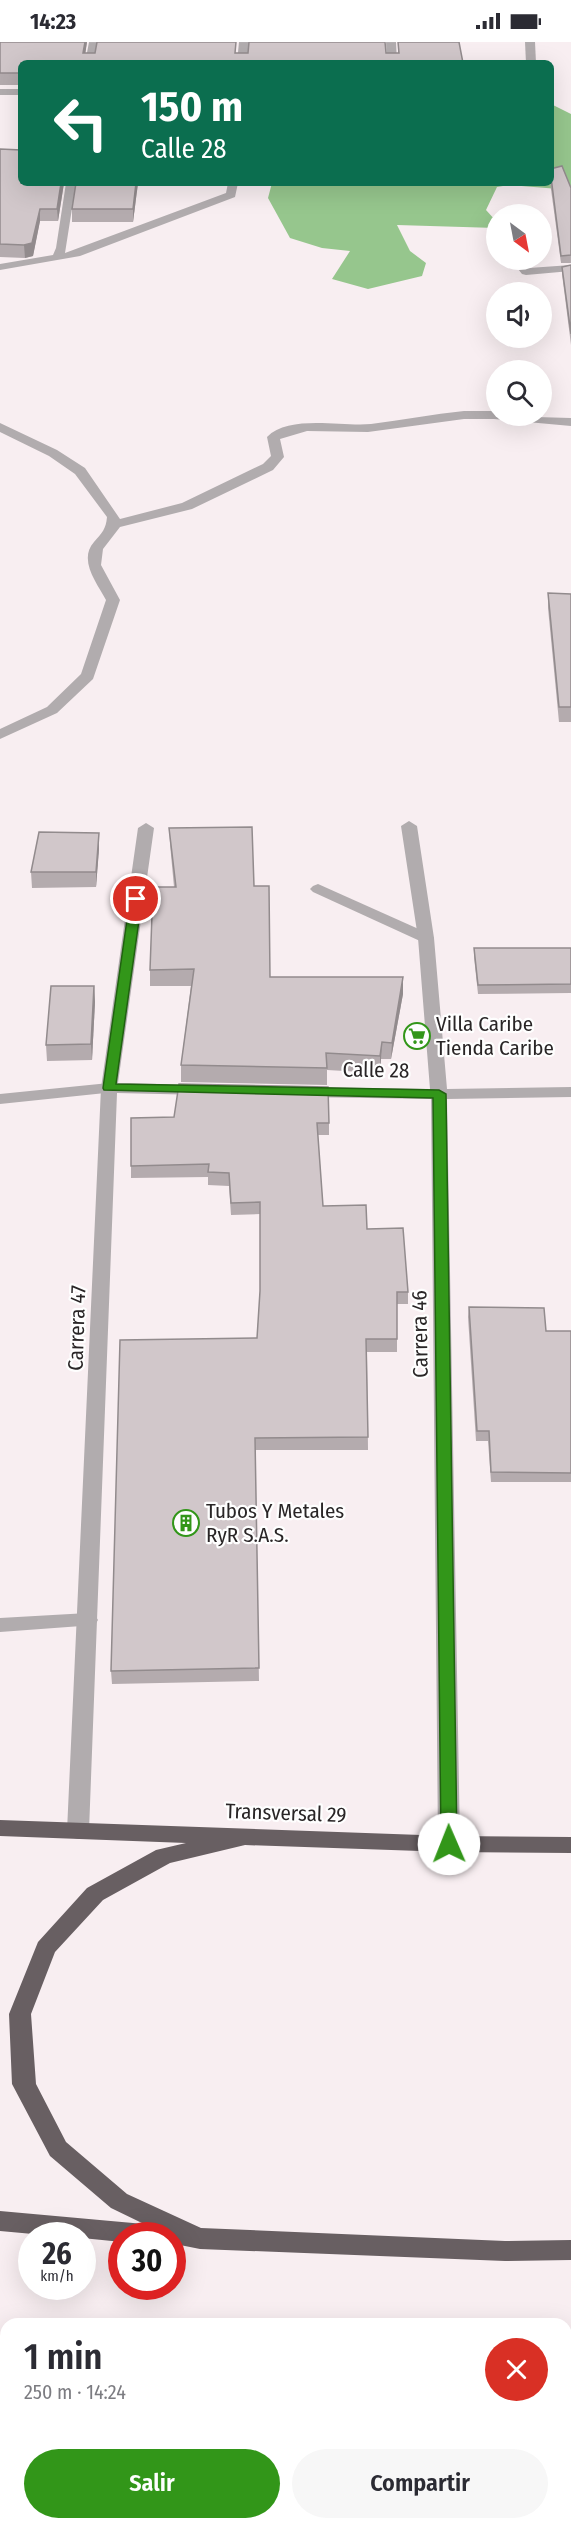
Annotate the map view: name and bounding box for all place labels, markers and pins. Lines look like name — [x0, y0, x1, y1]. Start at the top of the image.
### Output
pin — [110, 873, 161, 924]
place label: Villa Caribe Tienda Caribe — [436, 1011, 554, 1061]
supermarket icon: Villa Caribe Tienda Caribe — [402, 1021, 432, 1051]
place label: Tubos Y Metales RyR S.A.S. — [206, 1498, 344, 1548]
building icon: Tubos Y Metales RyR S.A.S. — [171, 1508, 201, 1538]

